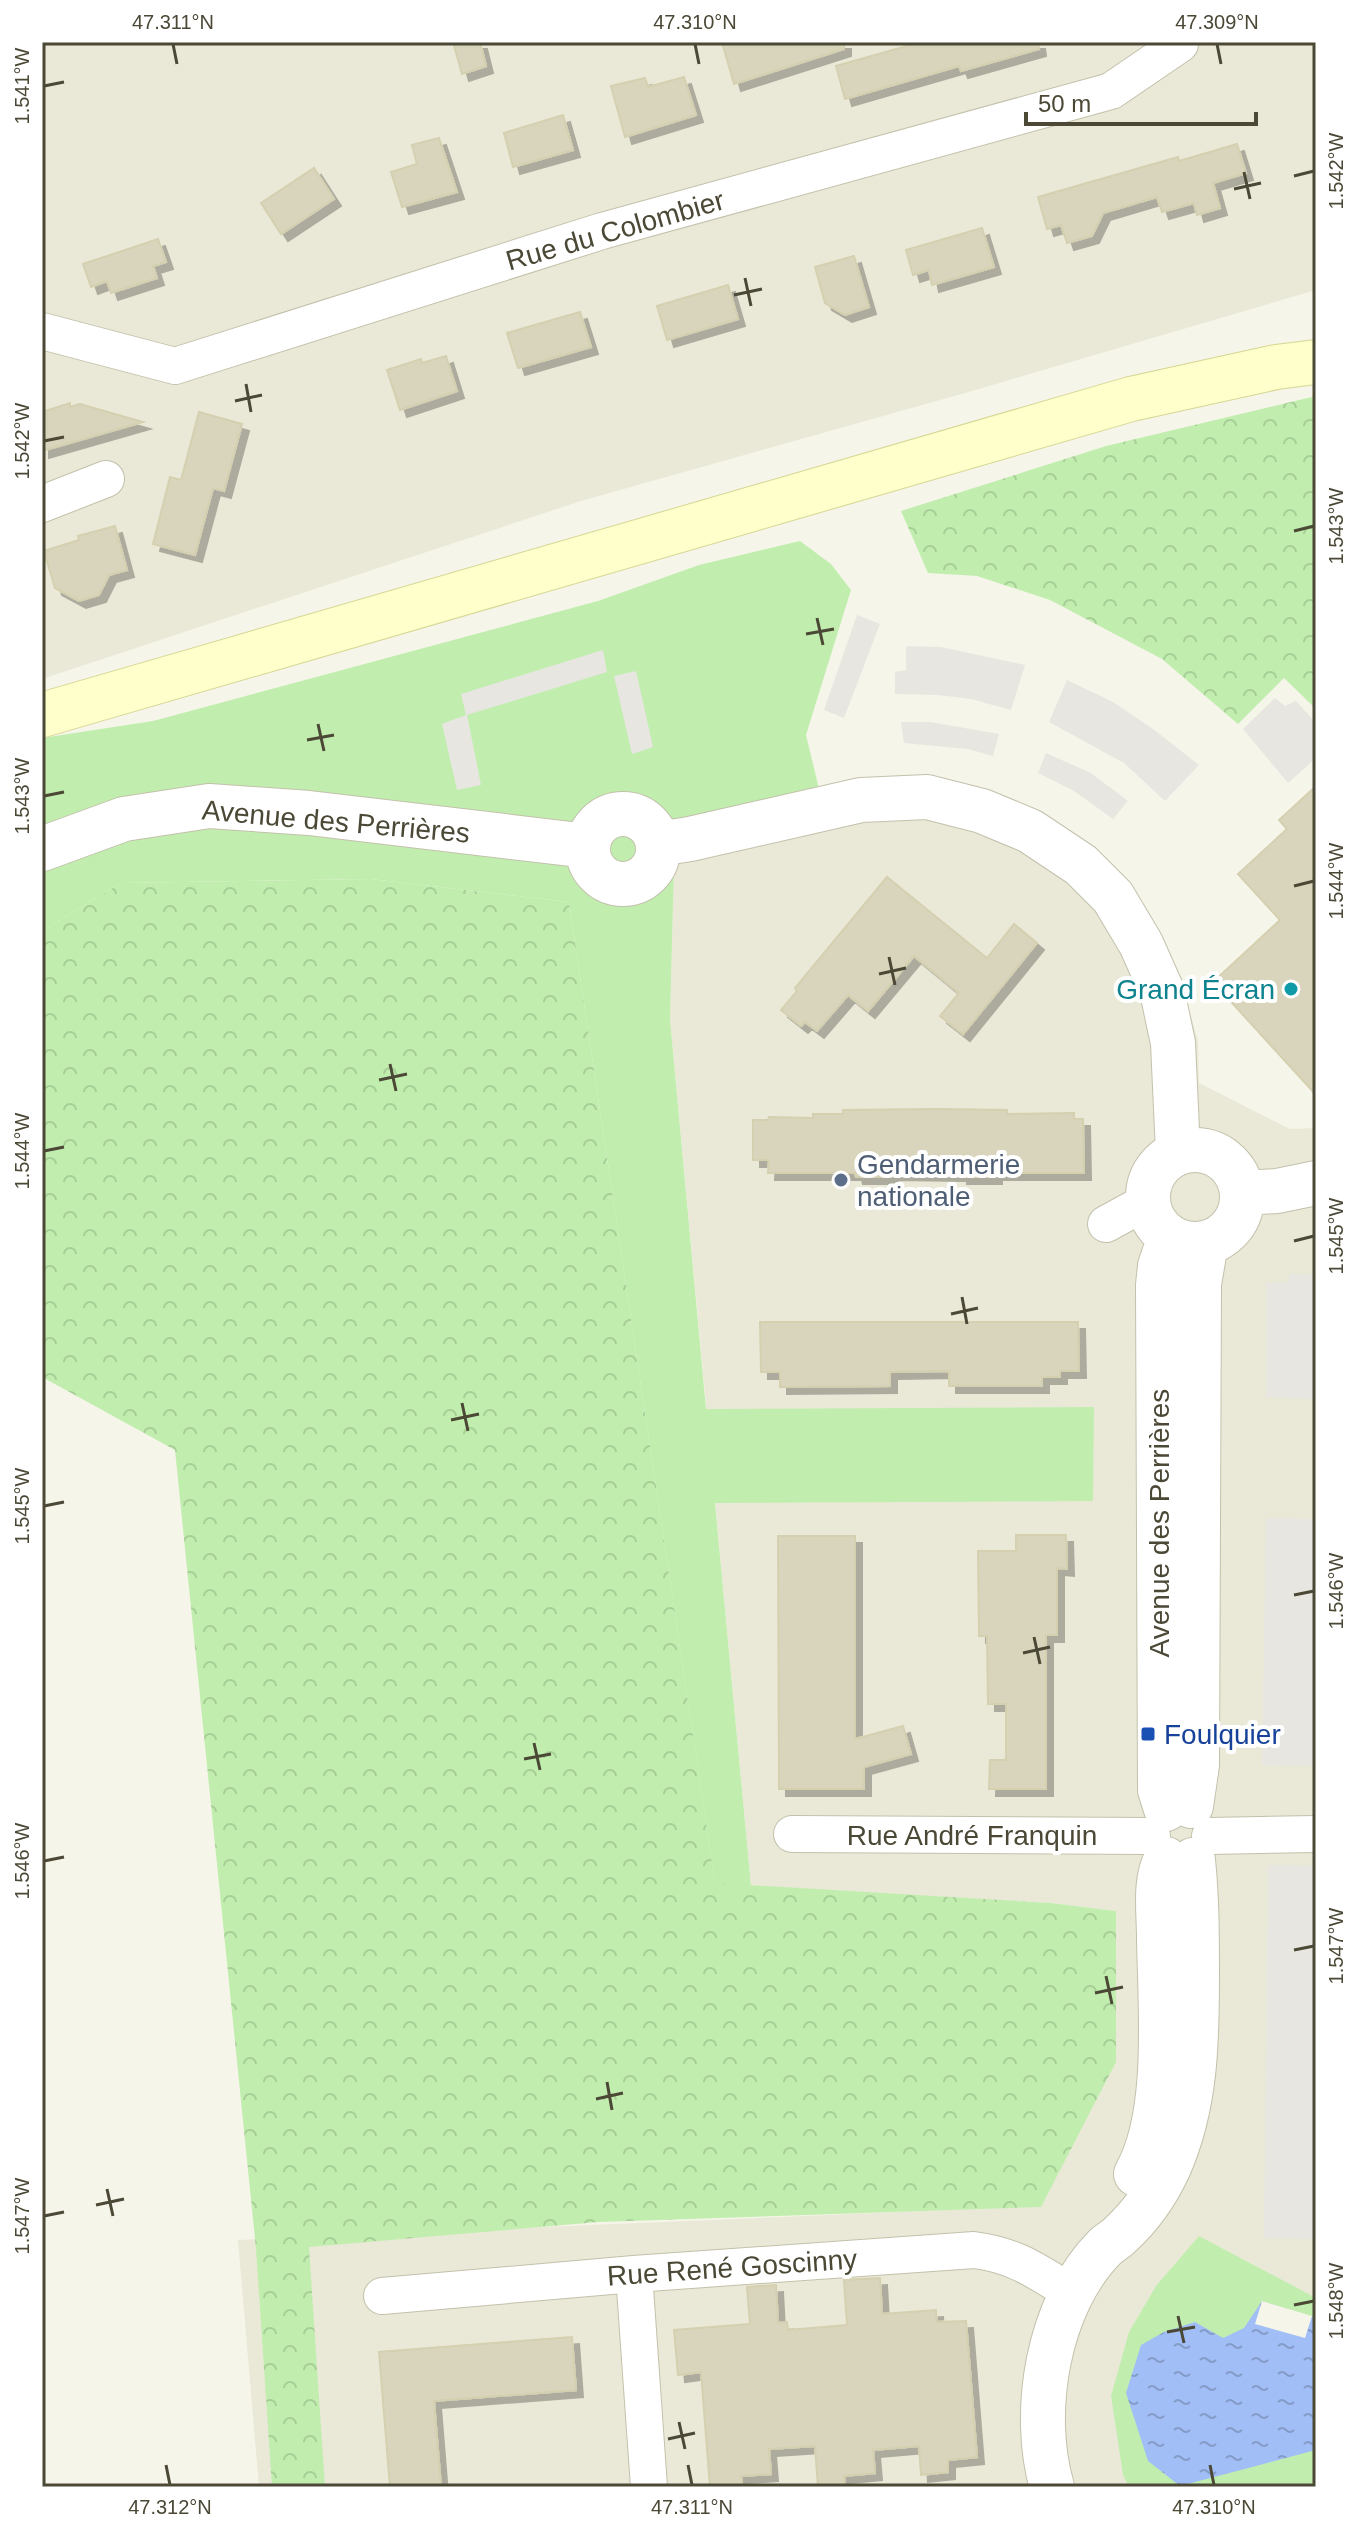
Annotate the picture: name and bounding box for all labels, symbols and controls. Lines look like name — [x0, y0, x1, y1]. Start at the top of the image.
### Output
text: 47.311°N — [132, 11, 214, 33]
text: 47.310°N — [653, 11, 737, 33]
text: 47.309°N — [1175, 11, 1259, 33]
text: 1.541°W — [11, 47, 33, 124]
scale bar — [1026, 76, 1256, 126]
text: 50 m — [1038, 90, 1091, 117]
text: 1.542°W — [1325, 132, 1347, 209]
street label: Rue du Colombier — [502, 184, 728, 276]
text: 1.542°W — [11, 402, 33, 479]
text: 1.543°W — [1325, 487, 1347, 564]
text: 1.543°W — [11, 757, 33, 834]
street label: Avenue des Perrières — [201, 794, 471, 849]
text: 1.544°W — [1325, 842, 1347, 919]
place label: Grand Écran — [1116, 974, 1275, 1005]
marker: Grand Écran — [1282, 980, 1300, 998]
text: 1.544°W — [11, 1112, 33, 1189]
place label: Gendarmerie nationale — [857, 1149, 1020, 1212]
marker: Gendarmerie nationale — [832, 1171, 850, 1189]
text: 1.545°W — [1325, 1197, 1347, 1274]
street label: Avenue des Perrières — [1144, 1389, 1175, 1657]
text: 1.545°W — [11, 1467, 33, 1544]
text: 1.546°W — [1325, 1552, 1347, 1629]
place label: Foulquier — [1164, 1719, 1281, 1750]
marker: Foulquier — [1139, 1725, 1157, 1743]
street label: Rue André Franquin — [847, 1820, 1097, 1851]
text: 1.546°W — [11, 1822, 33, 1899]
text: 1.547°W — [1325, 1907, 1347, 1984]
text: 1.547°W — [11, 2177, 33, 2254]
street label: Rue René Goscinny — [606, 2243, 858, 2292]
text: 1.548°W — [1325, 2262, 1347, 2339]
text: 47.312°N — [128, 2496, 212, 2518]
text: 47.311°N — [651, 2496, 733, 2518]
text: 47.310°N — [1172, 2496, 1256, 2518]

